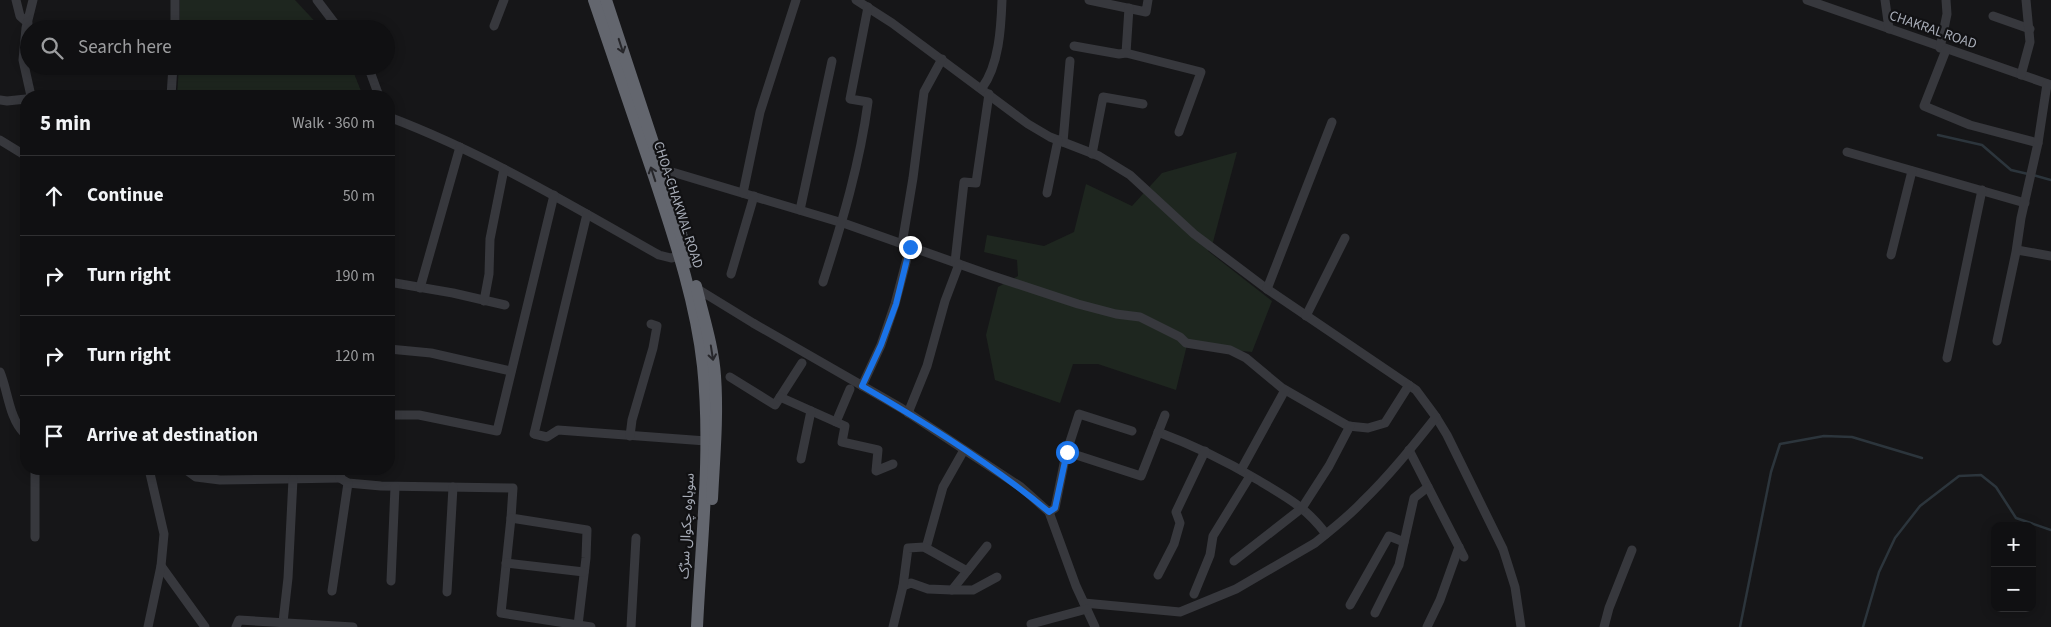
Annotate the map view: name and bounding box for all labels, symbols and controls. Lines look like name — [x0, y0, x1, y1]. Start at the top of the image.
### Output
street label: CHAKRAL ROAD — [1887, 6, 1979, 54]
search box — [20, 20, 395, 75]
icon: search — [38, 34, 66, 62]
text: Search here — [78, 34, 172, 61]
one-way arrow — [617, 38, 626, 54]
text: 5 min — [40, 108, 91, 138]
text: Walk · 360 m — [292, 112, 375, 134]
street label: CHOA-CHAKWAL ROAD — [648, 139, 708, 271]
one-way arrow — [648, 167, 657, 182]
icon: ahead — [40, 182, 68, 210]
text: Continue — [87, 182, 164, 209]
text: 50 m — [343, 185, 375, 207]
route end — [899, 236, 922, 259]
icon: right — [40, 262, 68, 290]
text: Turn right — [87, 262, 171, 289]
text: 190 m — [335, 265, 375, 287]
icon: right — [40, 342, 68, 370]
text: Turn right — [87, 342, 171, 369]
text: 120 m — [335, 345, 375, 367]
one-way arrow — [707, 345, 717, 361]
icon: arrive — [40, 422, 68, 450]
text: Arrive at destination — [87, 422, 258, 449]
route start — [1056, 441, 1079, 464]
street label: سوہاوہ چکوال سڑک — [674, 472, 700, 580]
map controls — [1991, 522, 2036, 612]
button: + — [1991, 522, 2036, 567]
button: − — [1991, 567, 2036, 612]

